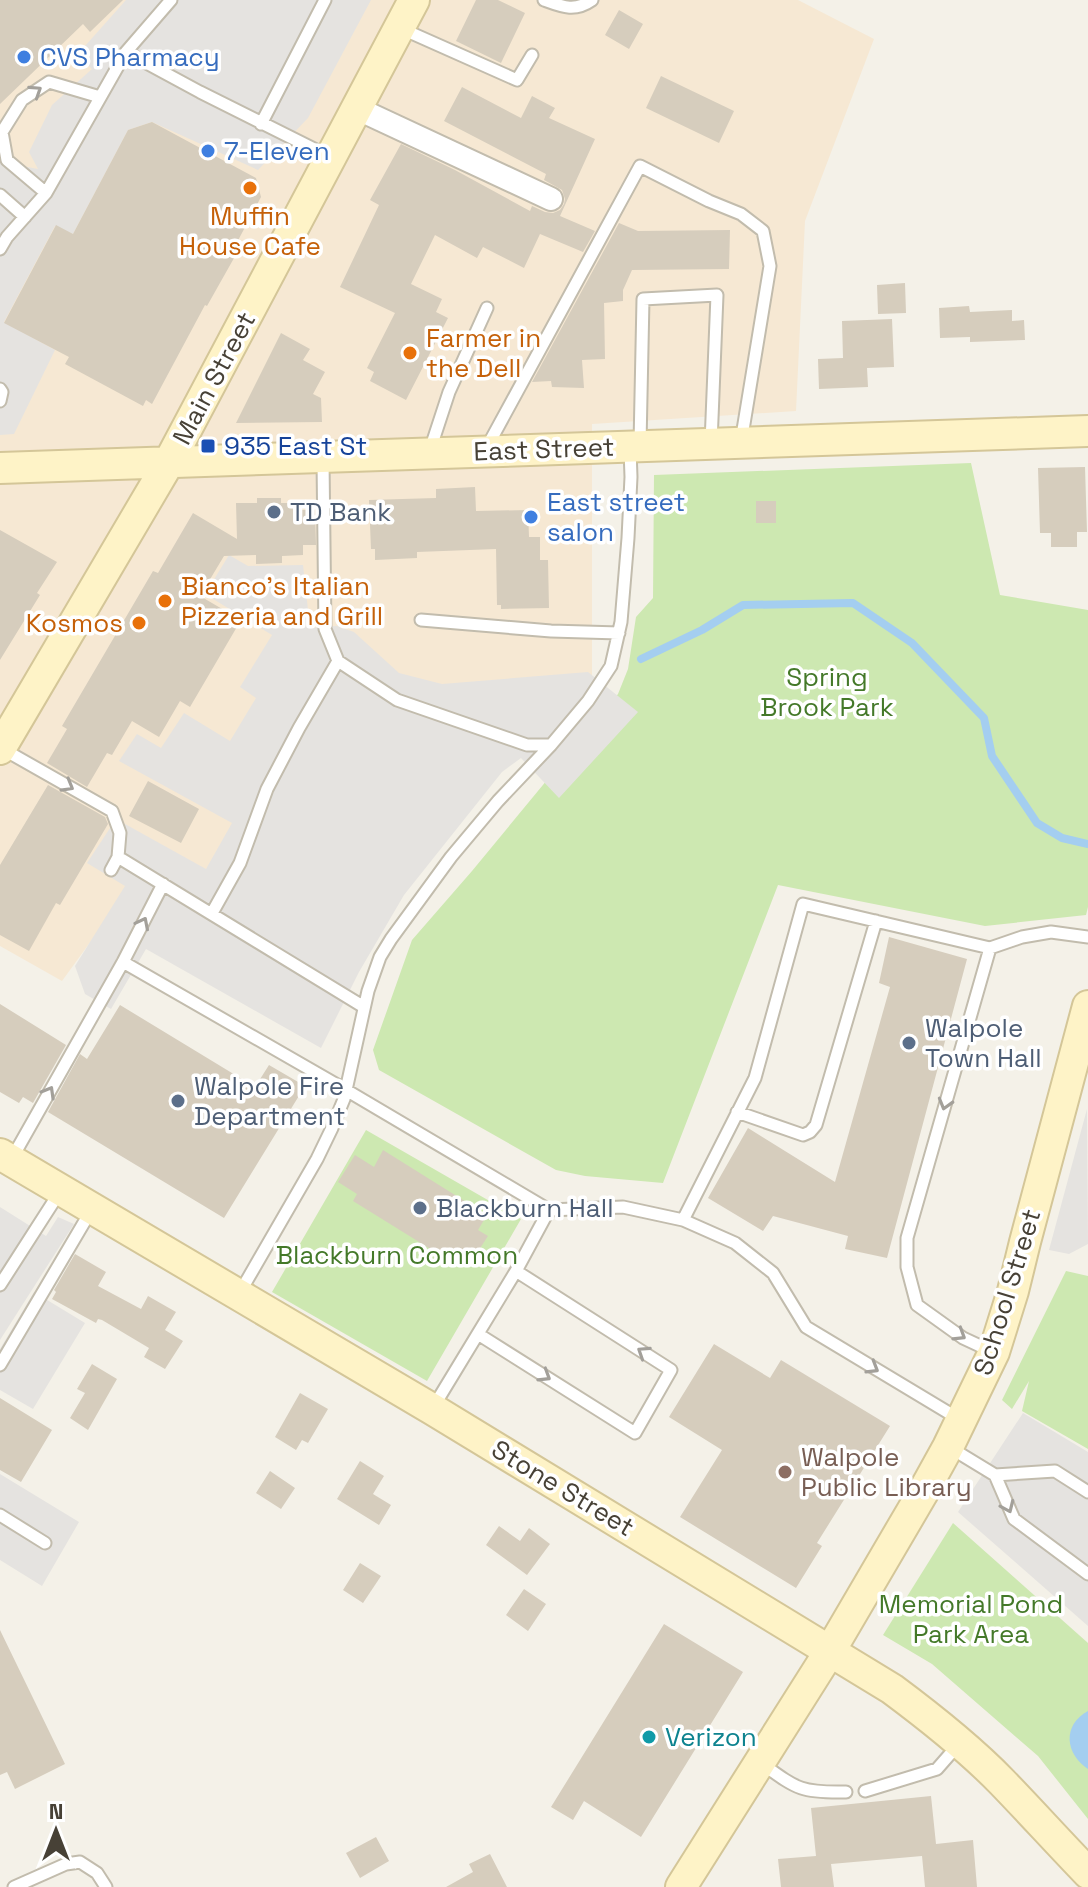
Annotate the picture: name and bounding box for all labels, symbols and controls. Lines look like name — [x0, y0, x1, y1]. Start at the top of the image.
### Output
place label: CVS Pharmacy — [40, 40, 220, 74]
marker: CVS Pharmacy — [15, 48, 33, 66]
one-way arrow — [27, 86, 41, 101]
place label: 7-Eleven — [224, 134, 330, 168]
marker: 7-Eleven — [199, 142, 217, 160]
marker: Muffin House Cafe — [241, 179, 259, 197]
place label: Muffin House Cafe — [179, 199, 321, 263]
street label: Main Street — [165, 306, 263, 450]
place label: Farmer in the Dell — [426, 321, 541, 385]
marker: Farmer in the Dell — [401, 344, 419, 362]
place label: 935 East St — [224, 429, 367, 463]
street label: East Street — [473, 430, 615, 468]
marker: 935 East St — [199, 437, 217, 455]
place label: East street salon — [547, 485, 685, 549]
place label: TD Bank — [290, 495, 391, 529]
marker: TD Bank — [265, 503, 283, 521]
marker: East street salon — [522, 508, 540, 526]
place label: Bianco's Italian Pizzeria and Grill — [181, 569, 383, 633]
marker: Bianco's Italian Pizzeria and Grill — [156, 592, 174, 610]
place label: Kosmos — [26, 606, 123, 640]
marker: Kosmos — [130, 614, 148, 632]
park label: Spring Brook Park — [760, 660, 894, 724]
one-way arrow — [59, 776, 74, 792]
one-way arrow — [133, 917, 149, 932]
place label: Walpole Town Hall — [925, 1011, 1042, 1075]
marker: Walpole Town Hall — [900, 1034, 918, 1052]
place label: Walpole Fire Department — [194, 1069, 345, 1133]
one-way arrow — [39, 1086, 55, 1101]
marker: Walpole Fire Department — [169, 1092, 187, 1110]
one-way arrow — [938, 1096, 954, 1110]
place label: Blackburn Hall — [436, 1191, 614, 1225]
marker: Blackburn Hall — [411, 1199, 429, 1217]
street label: School Street — [966, 1205, 1048, 1379]
park label: Blackburn Common — [276, 1238, 518, 1272]
one-way arrow — [951, 1325, 966, 1340]
one-way arrow — [637, 1346, 652, 1361]
one-way arrow — [864, 1358, 879, 1373]
one-way arrow — [536, 1366, 550, 1381]
street label: Stone Street — [485, 1432, 641, 1544]
place label: Walpole Public Library — [801, 1440, 972, 1504]
marker: Walpole Public Library — [776, 1463, 794, 1481]
one-way arrow — [999, 1499, 1015, 1513]
park label: Memorial Pond Park Area — [879, 1587, 1063, 1651]
place label: Verizon — [665, 1720, 757, 1754]
marker: Verizon — [640, 1728, 658, 1746]
north arrow — [16, 1791, 96, 1871]
text: N — [49, 1797, 63, 1825]

